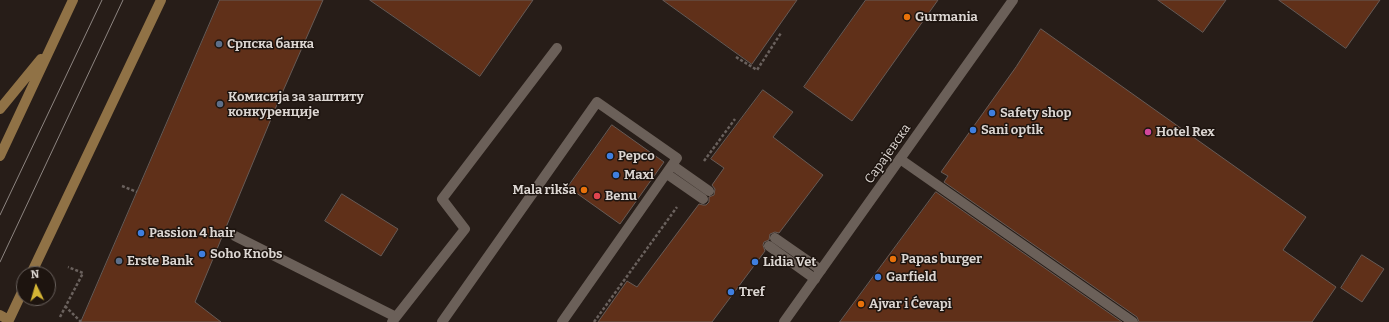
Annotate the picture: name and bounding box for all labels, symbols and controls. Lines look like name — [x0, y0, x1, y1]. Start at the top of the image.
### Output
place label: Gurmania — [915, 9, 978, 25]
marker: Gurmania — [902, 12, 912, 22]
place label: Српска банка — [227, 36, 314, 52]
marker: Српска банка — [214, 39, 224, 49]
place label: Комисија за заштиту конкуренције — [228, 89, 364, 120]
marker: Комисија за заштиту конкуренције — [215, 99, 225, 109]
place label: Safety shop — [1000, 105, 1071, 121]
marker: Safety shop — [987, 108, 997, 118]
street label: Сарајевска — [862, 121, 914, 187]
place label: Sani optik — [981, 122, 1043, 138]
place label: Hotel Rex — [1156, 124, 1215, 140]
marker: Sani optik — [968, 125, 978, 135]
marker: Hotel Rex — [1143, 127, 1153, 137]
place label: Pepco — [618, 148, 655, 164]
marker: Pepco — [605, 151, 615, 161]
place label: Maxi — [624, 167, 654, 183]
marker: Maxi — [611, 170, 621, 180]
place label: Mala rikša — [512, 182, 576, 198]
marker: Mala rikša — [579, 185, 589, 195]
place label: Benu — [605, 188, 637, 204]
marker: Benu — [592, 191, 602, 201]
place label: Passion 4 hair — [149, 225, 235, 241]
marker: Passion 4 hair — [136, 228, 146, 238]
place label: Soho Knobs — [210, 246, 282, 262]
marker: Soho Knobs — [197, 249, 207, 259]
place label: Papas burger — [901, 251, 982, 267]
place label: Erste Bank — [127, 253, 193, 269]
place label: Lidia Vet — [763, 254, 816, 270]
marker: Papas burger — [888, 254, 898, 264]
marker: Erste Bank — [114, 256, 124, 266]
marker: Lidia Vet — [750, 257, 760, 267]
north arrow — [16, 266, 56, 306]
text: N — [30, 268, 40, 281]
place label: Garfield — [886, 269, 937, 285]
marker: Garfield — [873, 272, 883, 282]
place label: Tref — [739, 284, 765, 300]
marker: Tref — [726, 287, 736, 297]
place label: Ajvar i Ćevapi — [869, 296, 952, 312]
marker: Ajvar i Ćevapi — [856, 299, 866, 309]

